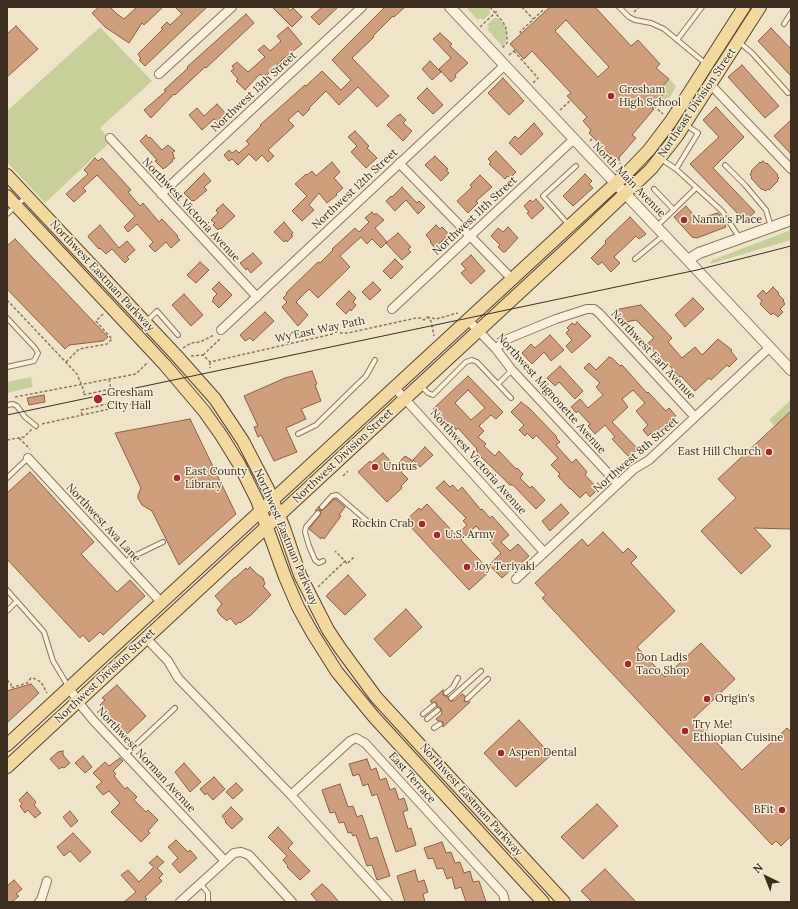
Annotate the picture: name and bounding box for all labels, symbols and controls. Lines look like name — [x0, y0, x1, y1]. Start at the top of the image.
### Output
street label: Northeast Division Street — [655, 46, 739, 160]
street label: Northwest 13th Street — [208, 49, 300, 135]
place label: Gresham High School — [619, 83, 681, 109]
marker: Gresham High School — [606, 91, 616, 101]
street label: North Main Avenue — [590, 140, 668, 220]
street label: Northwest 12th Street — [310, 146, 400, 232]
street label: Northwest Victoria Avenue — [139, 155, 243, 265]
street label: Northwest 11th Street — [430, 174, 520, 258]
place label: Nanna's Place — [692, 213, 762, 227]
marker: Nanna's Place — [679, 215, 689, 225]
street label: Northwest Eastman Parkway — [47, 218, 157, 334]
street label: Northwest Earl Avenue — [608, 307, 698, 403]
street label: Wy'East Way Path — [274, 314, 366, 346]
street label: Northwest Mignonette Avenue — [494, 331, 608, 457]
place label: Gresham City Hall — [107, 386, 153, 412]
marker: Gresham City Hall — [92, 393, 104, 405]
street label: Northwest Division Street — [290, 406, 396, 506]
street label: Northwest Victoria Avenue — [427, 406, 529, 518]
street label: Northwest 8th Street — [591, 414, 681, 496]
place label: East Hill Church — [678, 445, 761, 459]
marker: East Hill Church — [764, 447, 774, 457]
place label: Unitus — [383, 460, 417, 474]
marker: Unitus — [370, 462, 380, 472]
place label: East County Library — [185, 465, 247, 491]
street label: Northwest Eastman Parkway — [251, 467, 321, 607]
marker: East County Library — [172, 473, 182, 483]
street label: Northwest Ava Lane — [63, 481, 143, 565]
place label: Rockin Crab — [352, 517, 414, 531]
marker: Rockin Crab — [417, 519, 427, 529]
place label: U.S. Army — [445, 528, 495, 542]
marker: U.S. Army — [432, 530, 442, 540]
place label: Joy Teriyaki — [475, 560, 535, 574]
marker: Joy Teriyaki — [462, 562, 472, 572]
street label: Northwest Division Street — [52, 626, 158, 726]
place label: Don Ladis Taco Shop — [636, 651, 689, 677]
marker: Don Ladis Taco Shop — [623, 659, 633, 669]
place label: Origin's — [715, 692, 755, 706]
marker: Origin's — [702, 694, 712, 704]
street label: Northwest Norman Avenue — [94, 705, 198, 815]
place label: Try Me! Ethiopian Cuisine — [693, 718, 783, 744]
marker: Try Me! Ethiopian Cuisine — [680, 726, 690, 736]
street label: Northwest Eastman Parkway — [417, 741, 525, 859]
place label: Aspen Dental — [509, 746, 577, 760]
marker: Aspen Dental — [496, 748, 506, 758]
street label: East Terrace — [386, 750, 438, 806]
place label: BFit — [754, 803, 774, 817]
marker: BFit — [777, 805, 787, 815]
north arrow — [746, 857, 786, 897]
text: N — [750, 860, 766, 876]

